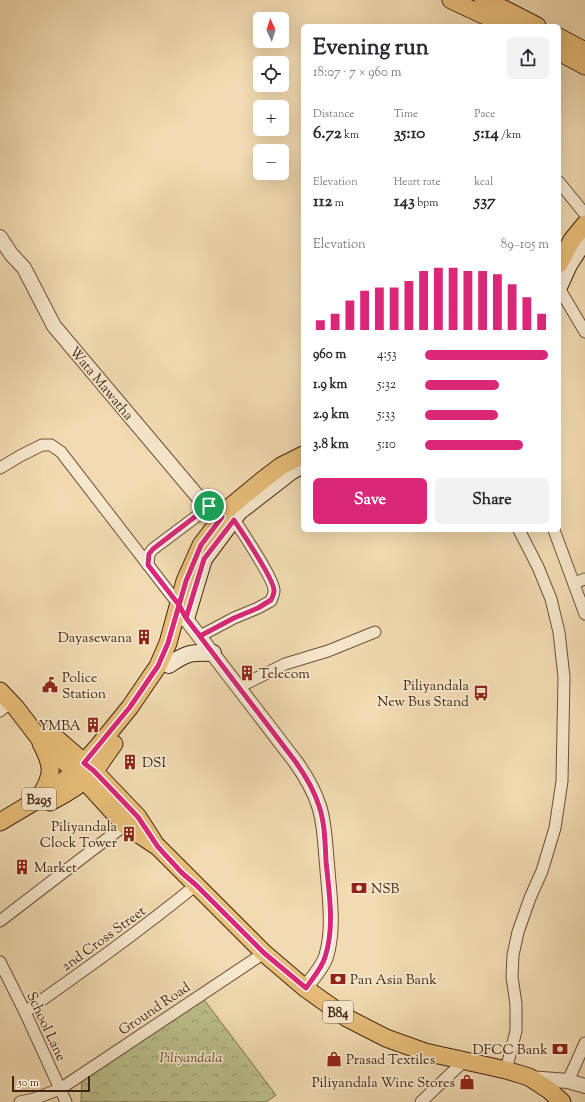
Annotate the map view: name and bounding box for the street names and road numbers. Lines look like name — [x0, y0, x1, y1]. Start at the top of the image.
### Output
street label: Wata Mawatha — [64, 343, 138, 426]
road number: B295 — [22, 788, 56, 810]
street label: 2nd Cross Street — [58, 902, 151, 977]
street label: Ground Road — [115, 978, 195, 1041]
street label: School Lane — [20, 989, 70, 1065]
road number: B84 — [323, 1001, 353, 1023]

